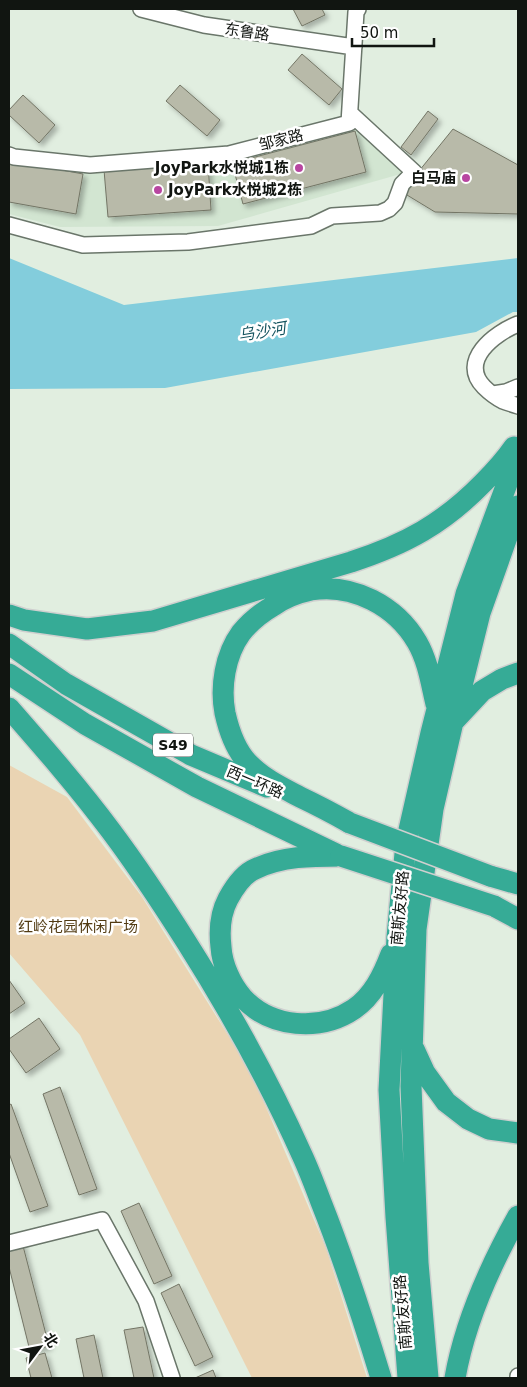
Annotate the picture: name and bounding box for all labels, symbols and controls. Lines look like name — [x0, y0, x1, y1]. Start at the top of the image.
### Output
scale bar — [352, 15, 434, 47]
street label: 东鲁路 — [223, 20, 271, 44]
text: 50 m — [360, 24, 398, 42]
street label: 邹家路 — [257, 126, 305, 154]
place label: JoyPark水悦城1栋 — [154, 159, 289, 177]
marker: JoyPark水悦城1栋 — [293, 162, 305, 174]
place label: 白马庙 — [411, 169, 456, 187]
marker: 白马庙 — [460, 172, 472, 184]
place label: JoyPark水悦城2栋 — [167, 181, 302, 199]
marker: JoyPark水悦城2栋 — [152, 184, 164, 196]
water label: 乌沙河 — [237, 318, 290, 345]
road number: S49 — [153, 734, 193, 756]
street label: 西一环路 — [224, 762, 286, 802]
street label: 南斯友好路 — [388, 870, 412, 946]
park label: 红岭花园休闲广场 — [18, 918, 138, 936]
street label: 南斯友好路 — [391, 1274, 415, 1350]
north arrow — [15, 1322, 65, 1372]
text: 北 — [41, 1330, 62, 1350]

